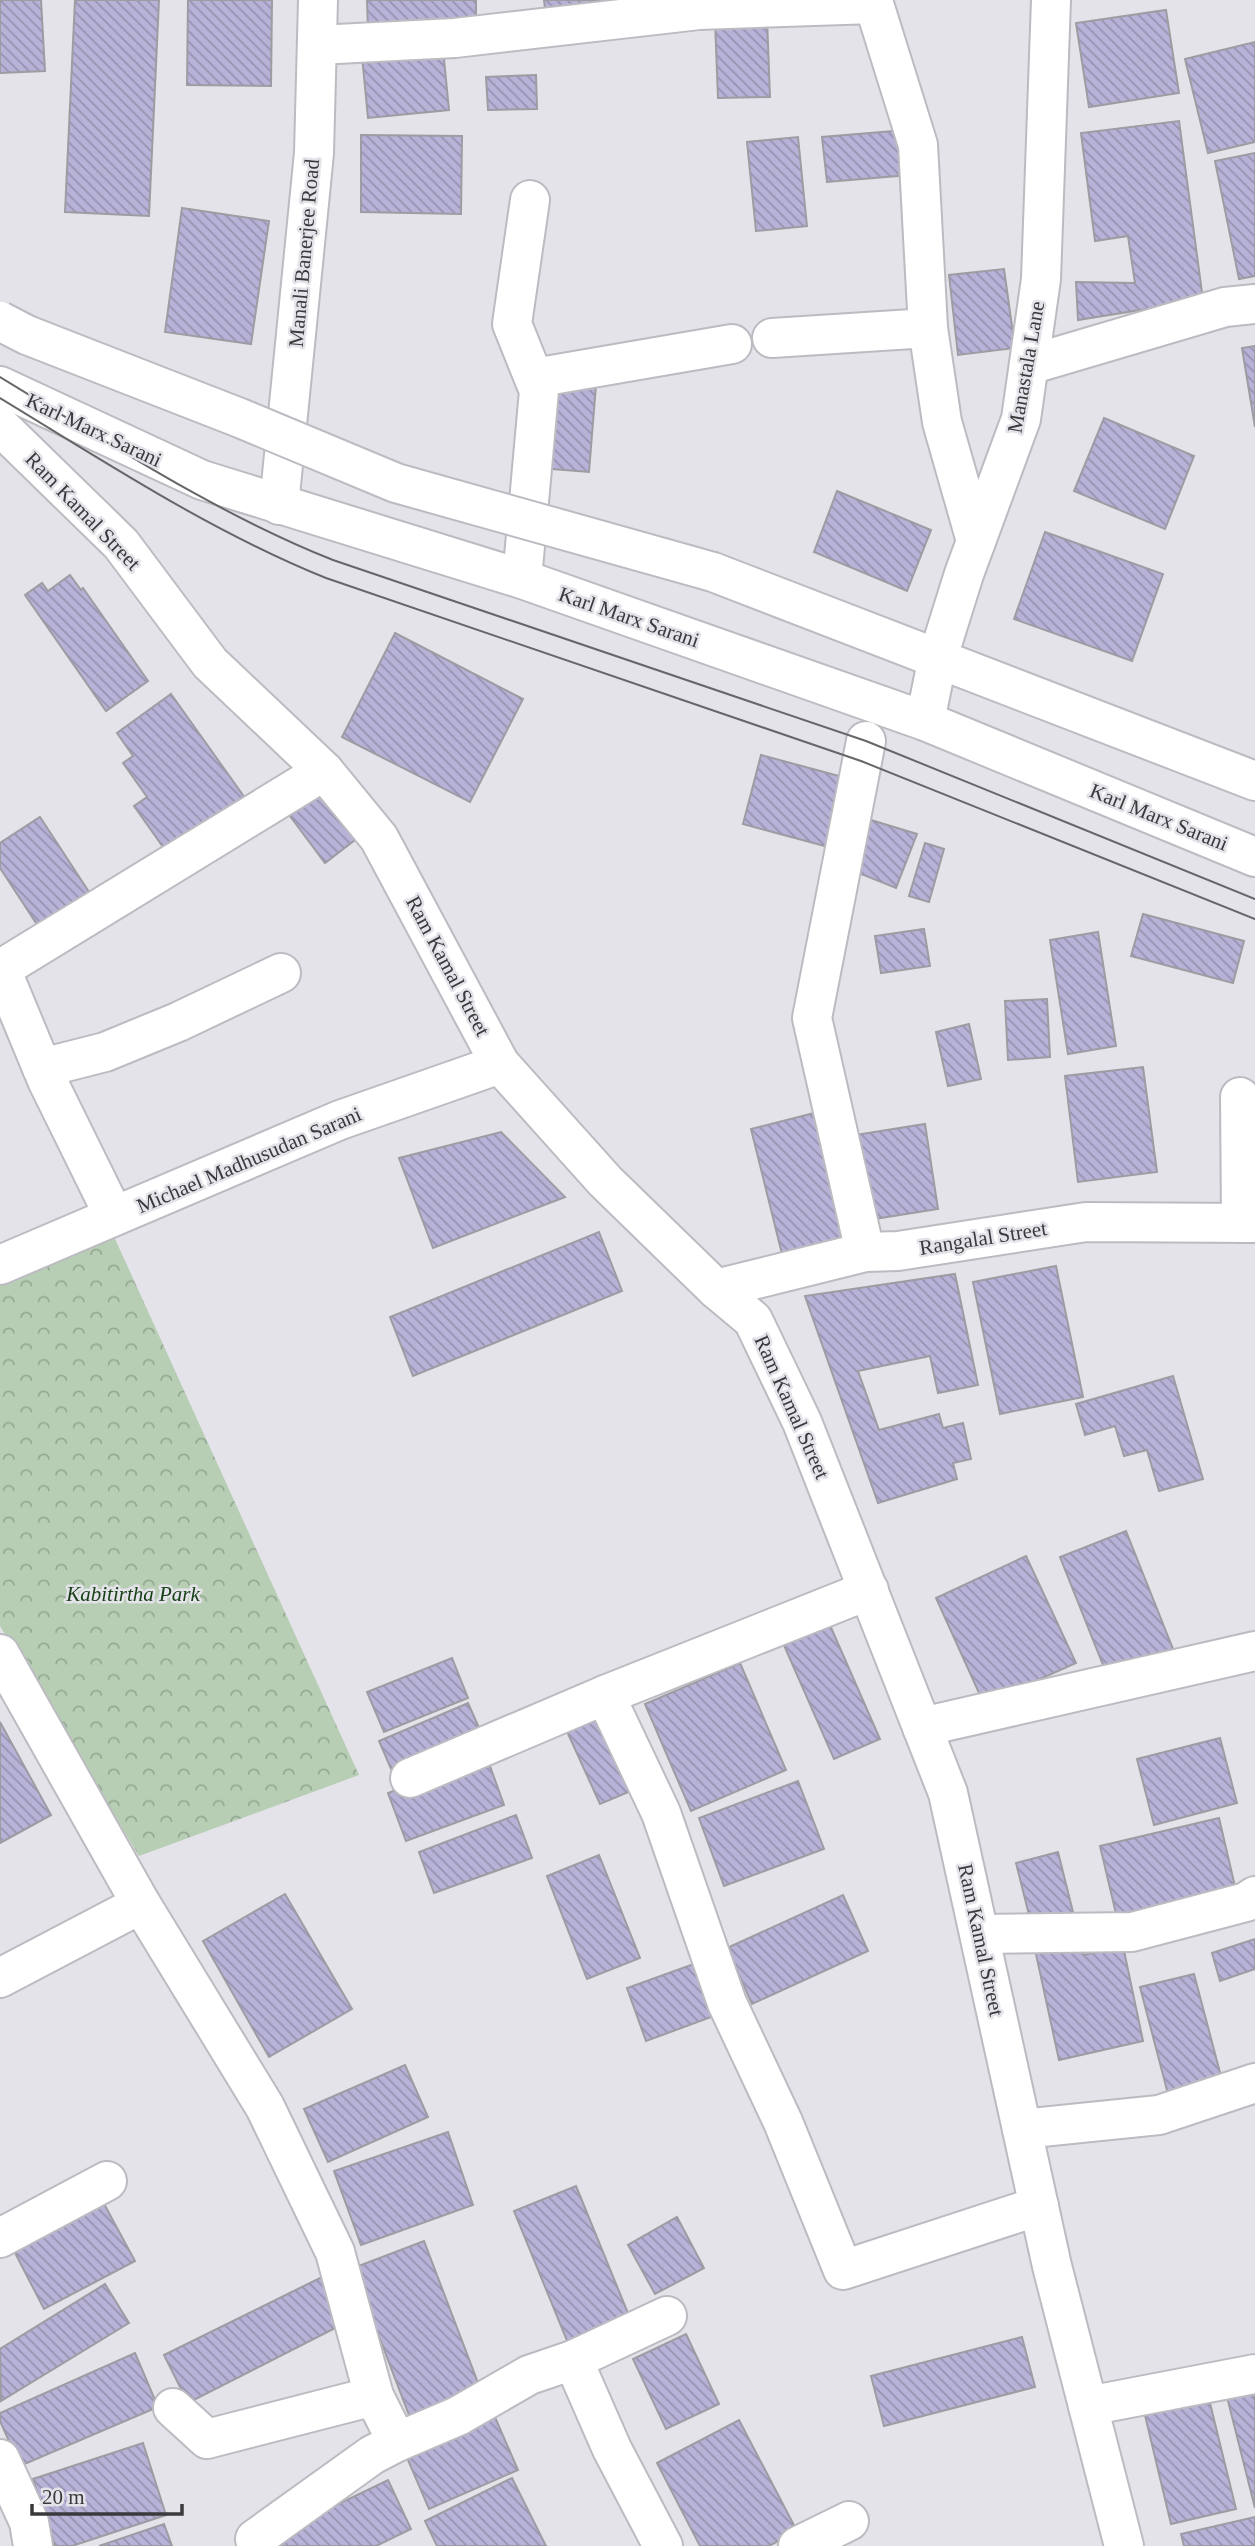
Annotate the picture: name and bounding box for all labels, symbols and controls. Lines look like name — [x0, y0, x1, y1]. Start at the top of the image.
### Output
street label: Manali Banerjee Road — [284, 157, 324, 348]
street label: Manastala Lane — [1003, 299, 1049, 435]
street label: Karl Marx Sarani — [22, 388, 166, 472]
street label: Ram Kamal Street — [20, 447, 146, 575]
street label: Karl Marx Sarani — [556, 582, 703, 652]
street label: Karl Marx Sarani — [1086, 778, 1232, 856]
street label: Ram Kamal Street — [401, 892, 495, 1040]
street label: Michael Madhusudan Sarani — [133, 1102, 365, 1218]
street label: Rangalal Street — [917, 1216, 1049, 1260]
street label: Ram Kamal Street — [749, 1331, 835, 1483]
park label: Kabitirtha Park — [65, 1582, 200, 1606]
street label: Ram Kamal Street — [953, 1862, 1009, 2019]
scale bar — [32, 2472, 182, 2516]
text: 20 m — [42, 2485, 85, 2509]

